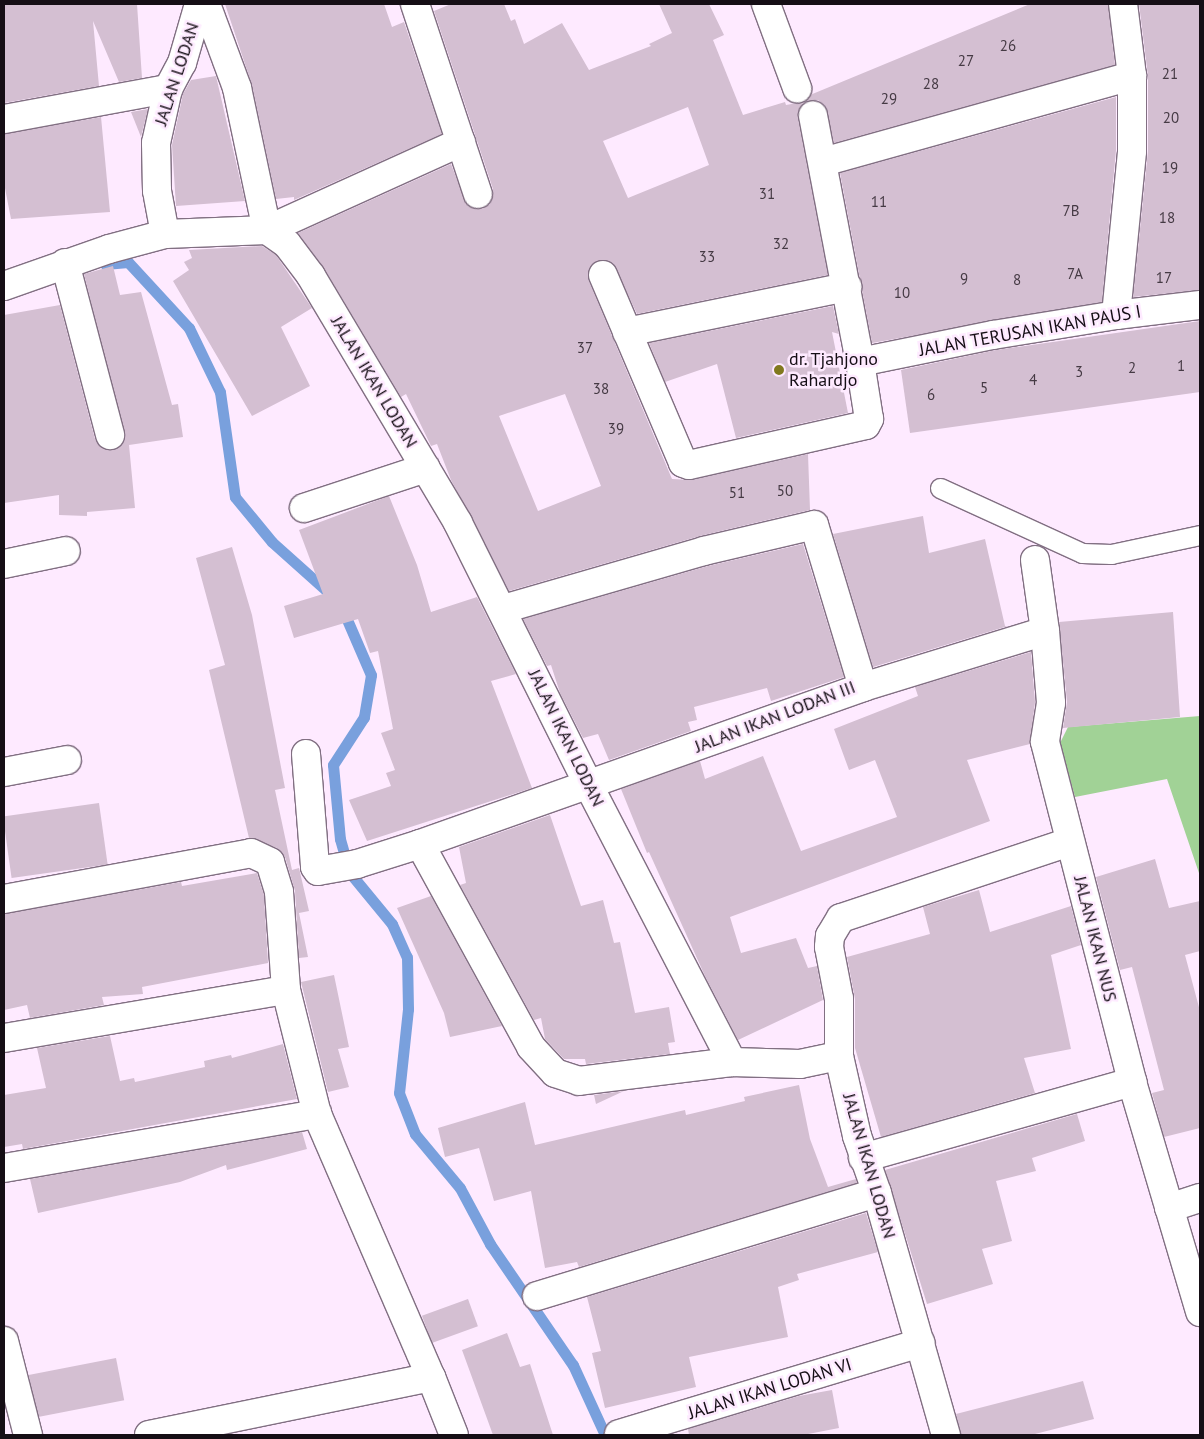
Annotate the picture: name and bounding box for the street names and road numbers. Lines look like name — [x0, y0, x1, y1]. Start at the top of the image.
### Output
street label: JALAN LODAN — [150, 20, 204, 128]
street label: JALAN TERUSAN IKAN PAUS I — [917, 301, 1143, 361]
street label: JALAN IKAN LODAN — [326, 312, 422, 452]
street label: JALAN IKAN LODAN — [523, 666, 609, 810]
street label: JALAN IKAN LODAN III — [691, 676, 859, 758]
street label: JALAN IKAN NUS — [1069, 874, 1121, 1004]
street label: JALAN IKAN LODAN — [838, 1091, 900, 1241]
street label: JALAN IKAN LODAN VI — [685, 1354, 855, 1424]

